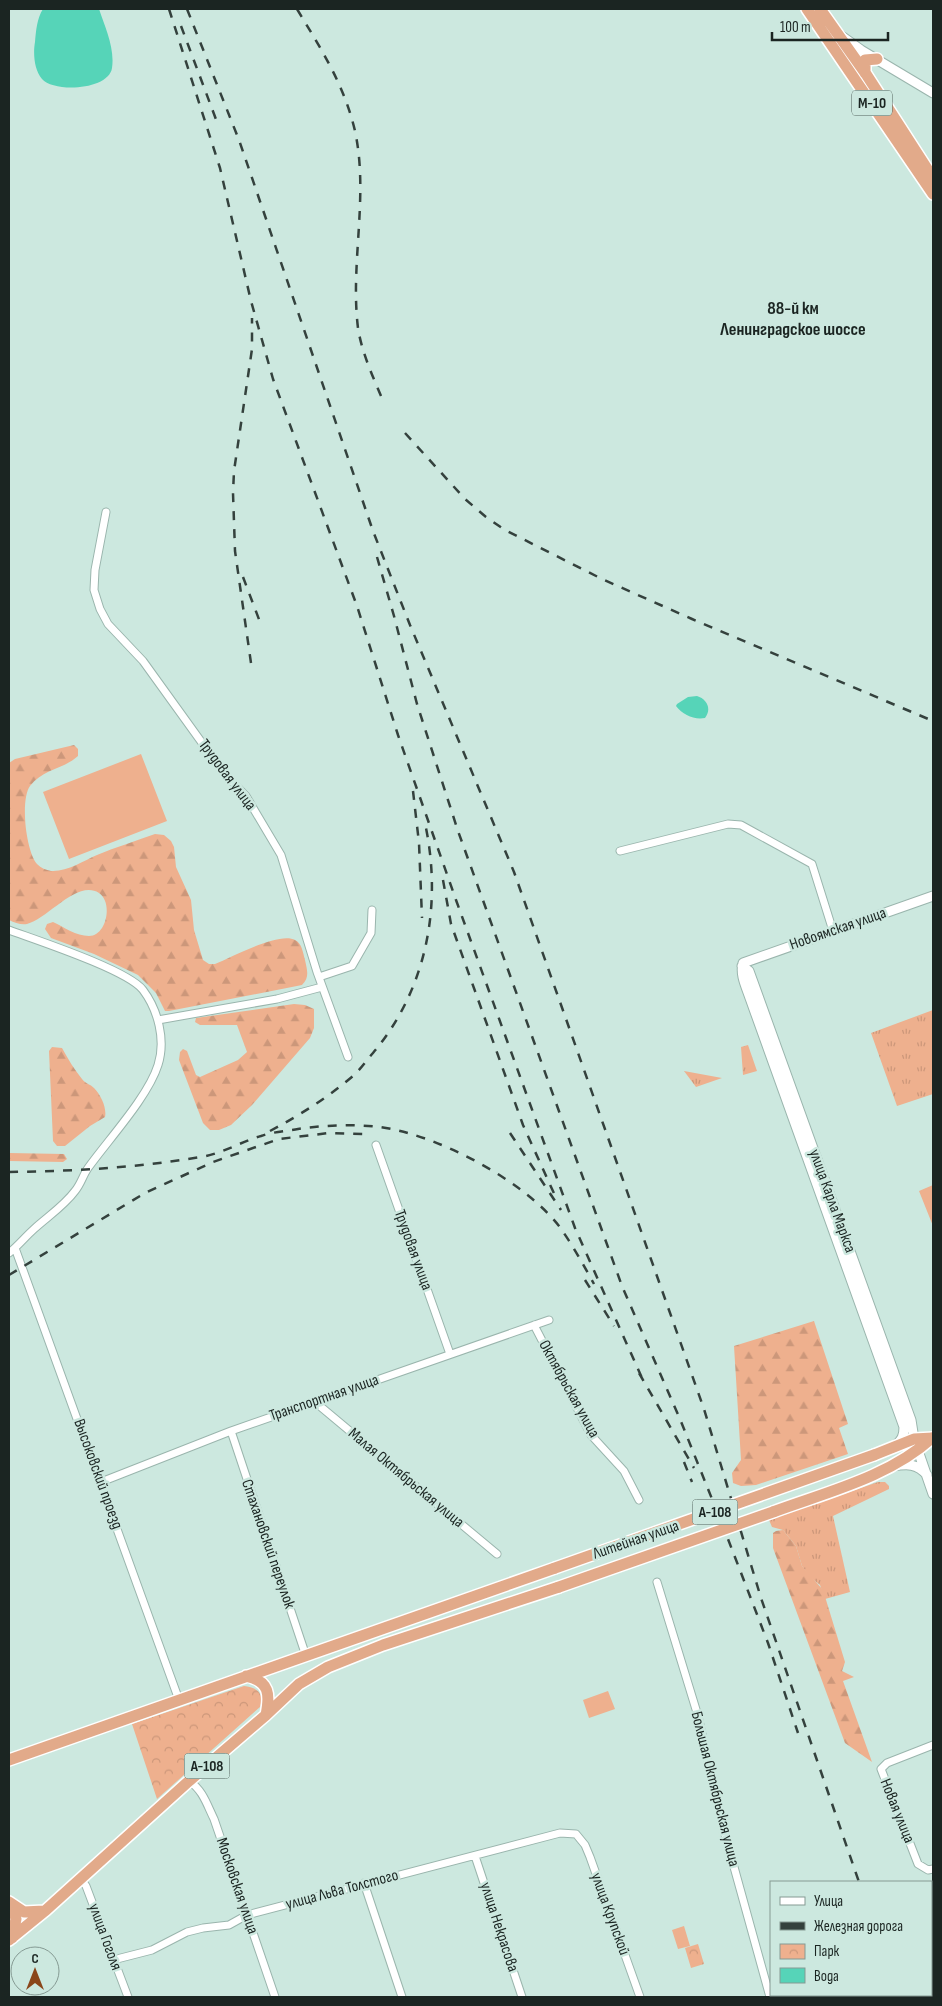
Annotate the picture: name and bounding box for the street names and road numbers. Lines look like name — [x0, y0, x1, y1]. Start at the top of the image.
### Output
road number: М-10 — [852, 90, 892, 116]
street label: Трудовая улица — [194, 736, 260, 814]
street label: Новоямская улица — [787, 904, 889, 954]
street label: улица Карла Маркса — [804, 1147, 860, 1255]
street label: Трудовая улица — [390, 1207, 436, 1293]
street label: Октябрьская улица — [534, 1337, 604, 1441]
street label: Транспортная улица — [267, 1370, 381, 1426]
street label: Высоковский проезд — [69, 1416, 127, 1532]
street label: Малая Октябрьская улица — [344, 1424, 468, 1532]
street label: Стахановский переулок — [237, 1477, 299, 1612]
road number: А-108 — [692, 1500, 738, 1524]
street label: Литейная улица — [590, 1516, 682, 1564]
street label: Большая Октябрьская улица — [687, 1710, 743, 1868]
road number: А-108 — [184, 1754, 230, 1778]
street label: Новая улица — [876, 1776, 918, 1846]
street label: Московская улица — [212, 1835, 262, 1937]
street label: улица Льва Толстого — [284, 1866, 400, 1914]
street label: улица Крупской — [586, 1870, 634, 1958]
street label: улица Некрасова — [476, 1880, 522, 1974]
street label: улица Гоголя — [84, 1901, 126, 1973]

